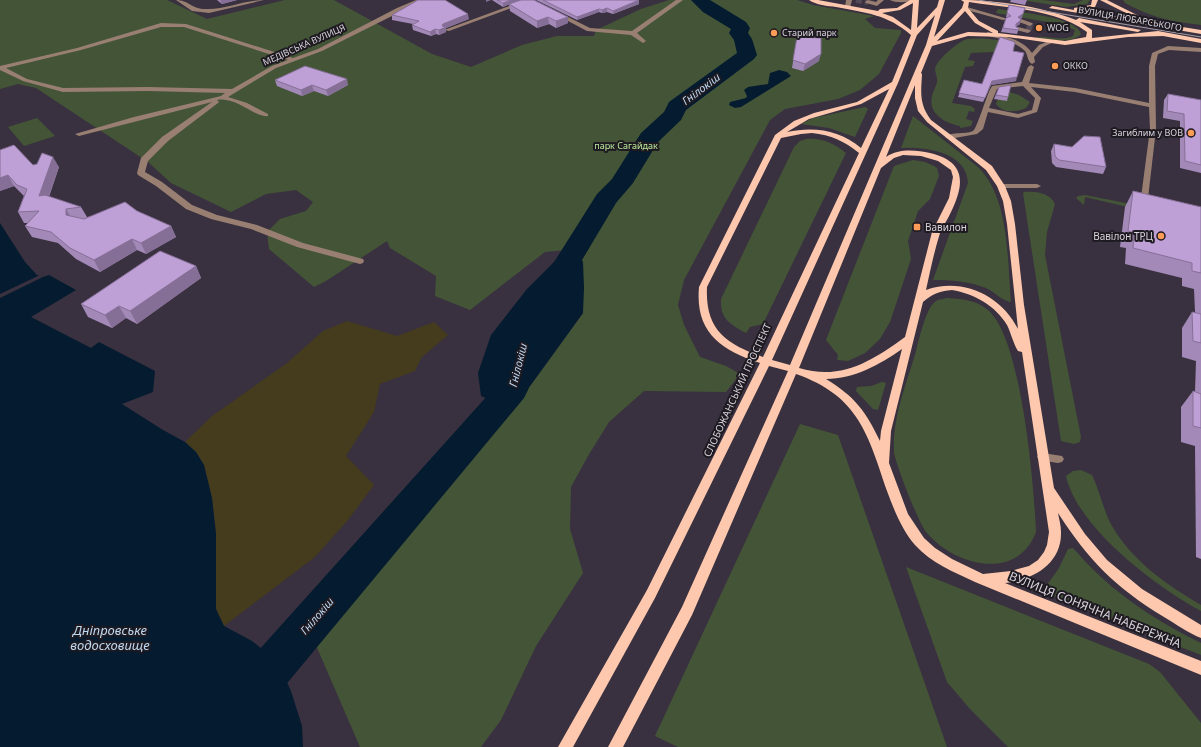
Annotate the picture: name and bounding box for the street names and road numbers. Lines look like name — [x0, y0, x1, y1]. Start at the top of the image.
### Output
street label: ВУЛИЦЯ ЛЮБАРСЬКОГО — [1077, 3, 1183, 34]
street label: МЕДІВСЬКА ВУЛИЦЯ — [260, 20, 347, 69]
street label: СЛОБОЖАНСЬКИЙ ПРОСПЕКТ — [700, 321, 774, 459]
street label: ВУЛИЦЯ СОНЯЧНА НАБЕРЕЖНА — [1007, 567, 1184, 652]

